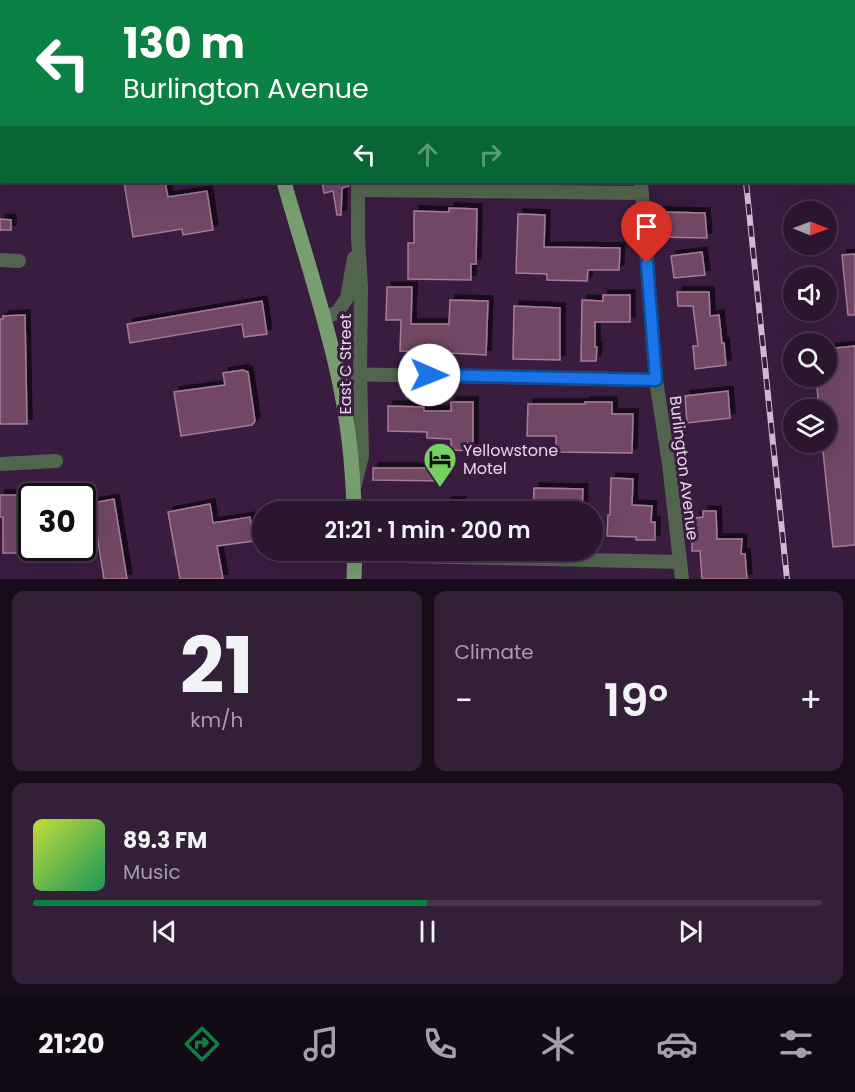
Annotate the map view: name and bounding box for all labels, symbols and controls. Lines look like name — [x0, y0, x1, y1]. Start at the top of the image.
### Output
text: 130 m — [123, 14, 245, 73]
icon: left — [24, 24, 102, 102]
text: Burlington Avenue — [123, 70, 369, 107]
icon: left — [348, 138, 381, 171]
icon: ahead — [411, 138, 444, 171]
icon: right — [474, 138, 507, 171]
pin — [621, 201, 672, 263]
north arrow — [783, 201, 837, 255]
map controls — [783, 201, 837, 453]
icon: arrive — [630, 210, 663, 243]
button: sound — [783, 267, 837, 321]
street label: East C Street — [334, 313, 357, 414]
button: search — [783, 333, 837, 387]
position arrow — [397, 343, 461, 407]
street label: Burlington Avenue — [664, 394, 704, 542]
button: layers — [783, 399, 837, 453]
place label: Yellowstone Motel — [463, 439, 558, 480]
hotel icon: Yellowstone Motel — [422, 441, 458, 488]
speed limit sign: 30 — [18, 483, 96, 561]
text: 21:21 · 1 min · 200 m — [324, 515, 531, 546]
text: 21 — [180, 611, 254, 720]
text: Climate — [455, 638, 534, 666]
text: 19° — [604, 669, 668, 732]
text: − — [455, 677, 473, 724]
text: + — [799, 677, 822, 724]
text: km/h — [190, 706, 243, 734]
text: 89.3 FM — [123, 825, 207, 856]
text: Music — [123, 858, 181, 886]
icon: previous — [148, 915, 181, 948]
icon: pause — [411, 915, 444, 948]
icon: next — [674, 915, 707, 948]
icon: directions — [181, 1023, 223, 1065]
icon: music — [300, 1023, 342, 1065]
icon: phone — [419, 1023, 461, 1065]
icon: climate — [537, 1023, 579, 1065]
icon: car — [656, 1023, 698, 1065]
icon: filters — [775, 1023, 817, 1065]
text: 21:20 — [38, 1025, 105, 1062]

